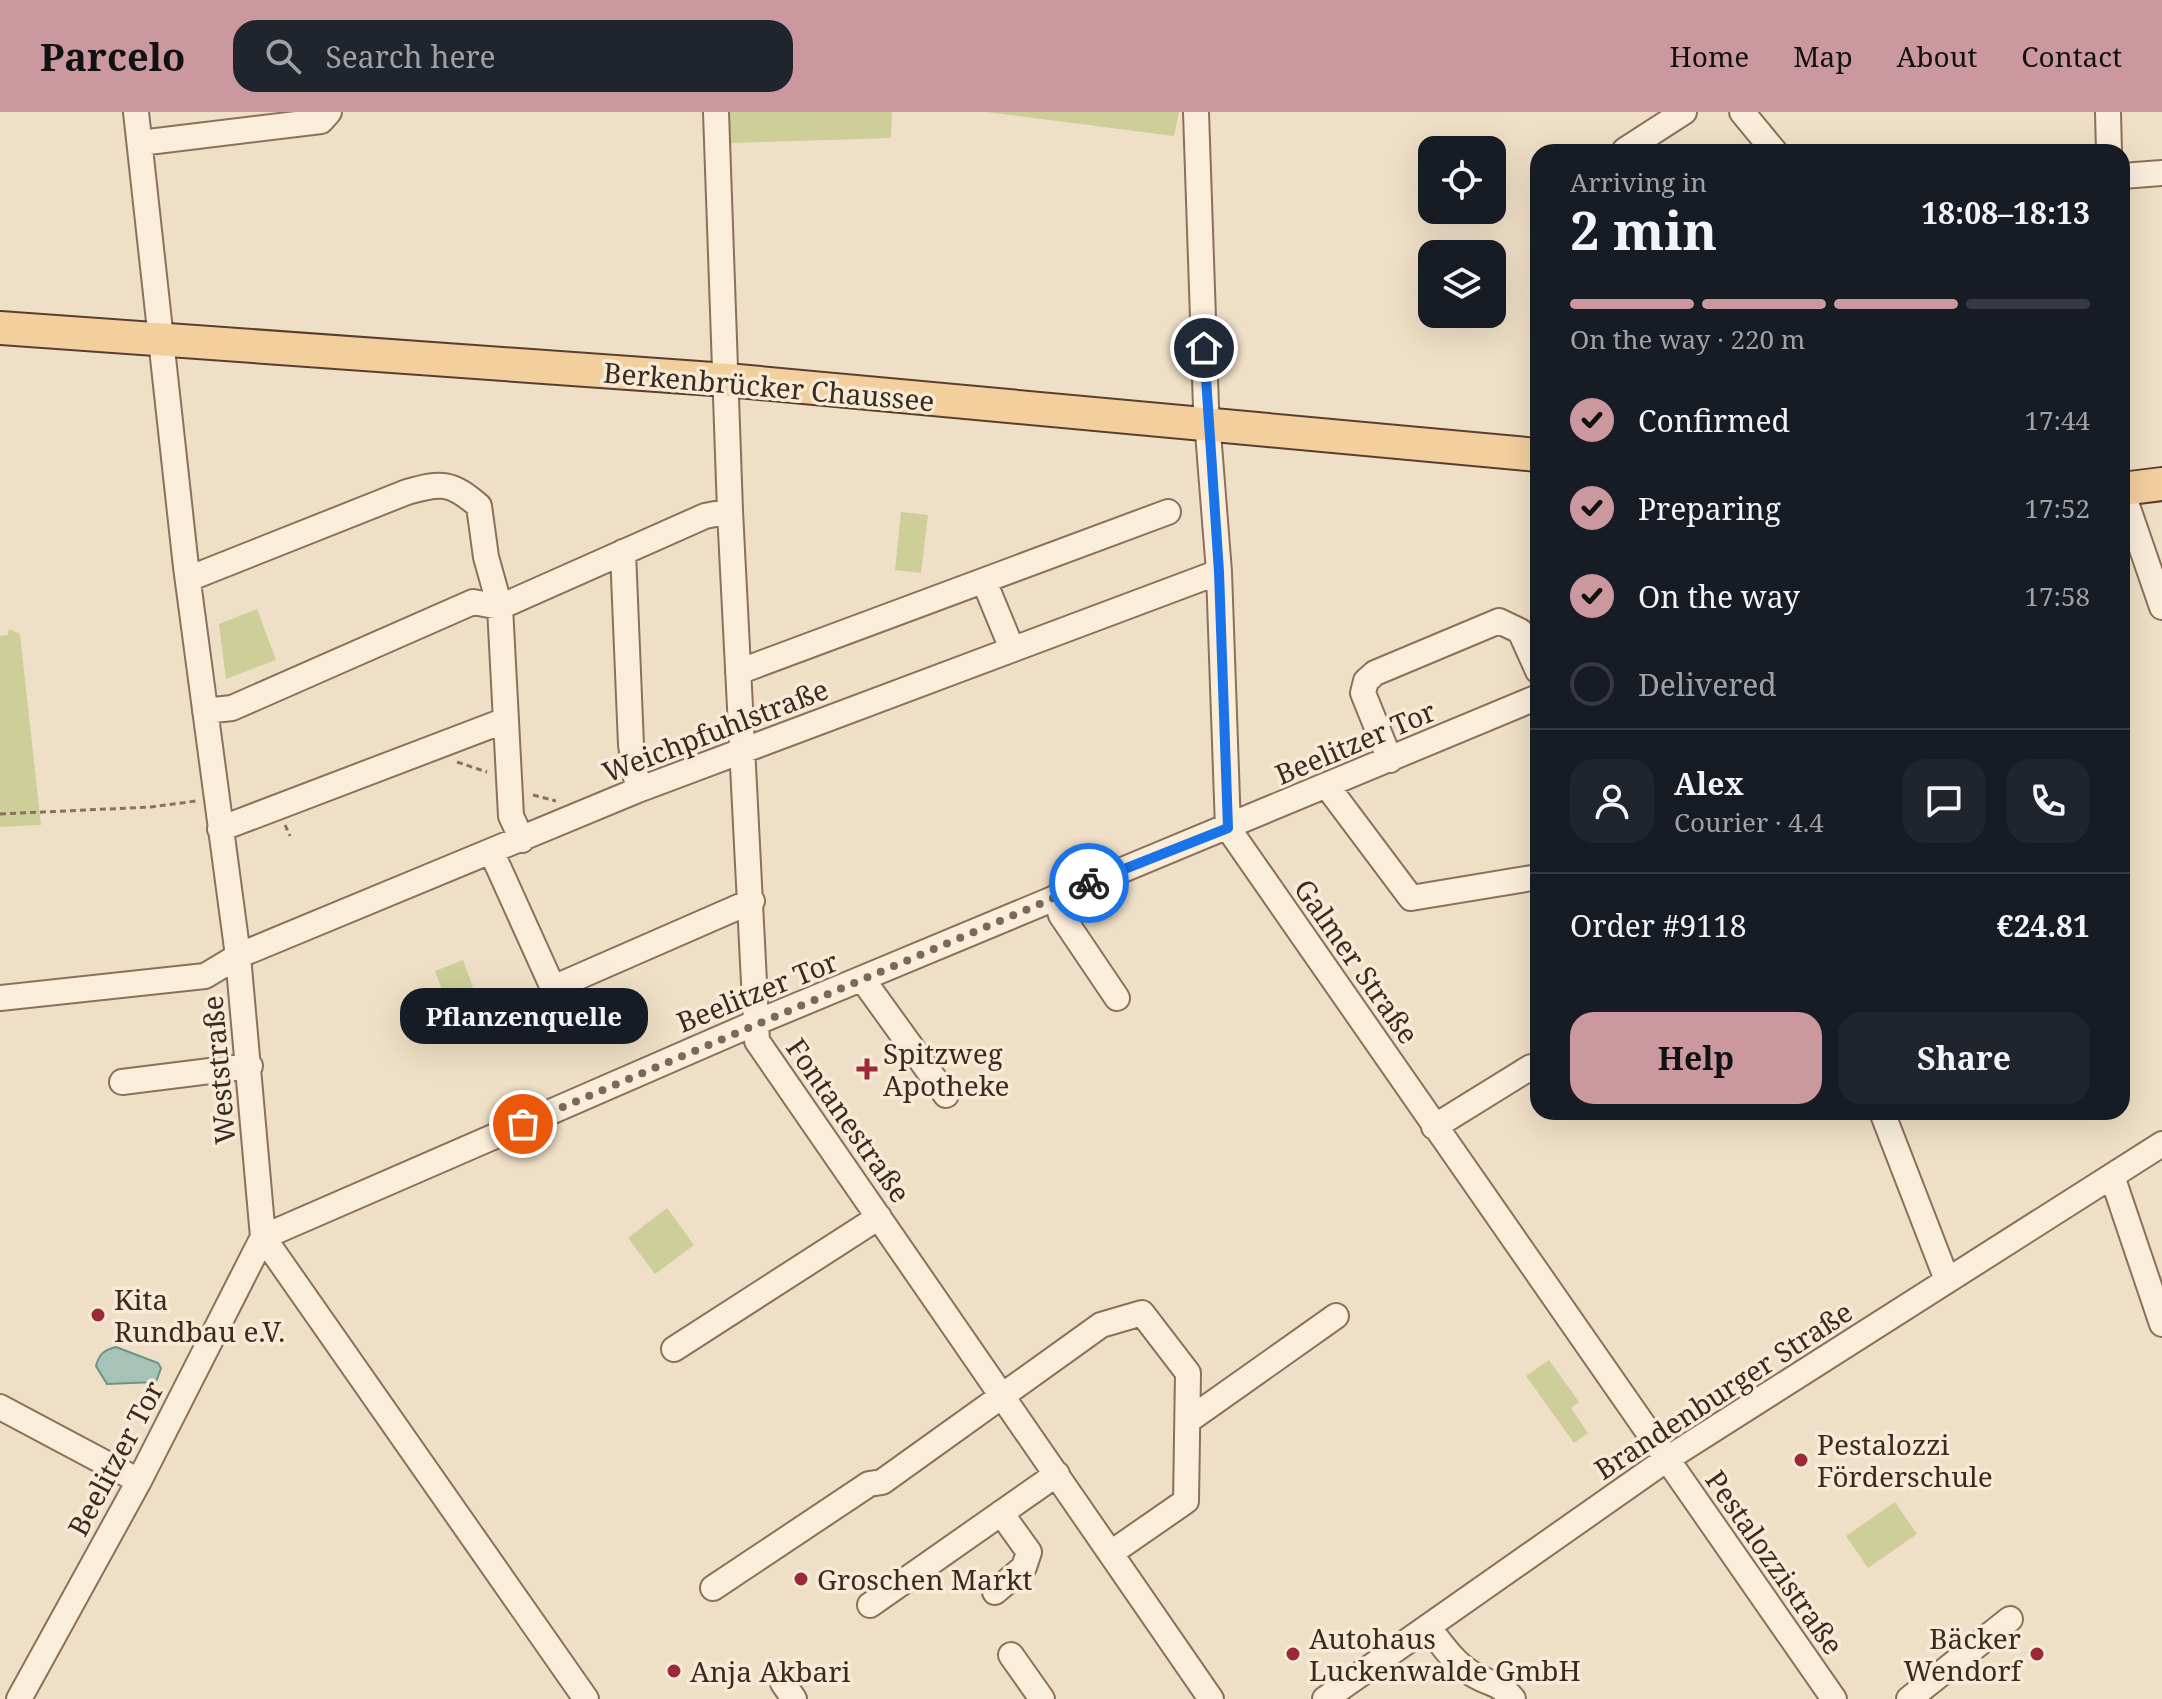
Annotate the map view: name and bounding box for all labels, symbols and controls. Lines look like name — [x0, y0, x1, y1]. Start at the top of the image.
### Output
search box — [233, 20, 793, 92]
text: Parcelo — [40, 30, 185, 82]
icon: search — [261, 34, 305, 78]
text: Search here — [325, 36, 496, 77]
text: Home — [1670, 37, 1749, 75]
text: Map — [1793, 37, 1853, 75]
text: About — [1897, 37, 1977, 75]
text: Contact — [2021, 37, 2122, 75]
map controls — [1418, 136, 1506, 328]
button: locate — [1418, 136, 1506, 224]
text: Arriving in — [1570, 164, 1707, 200]
text: 18:08–18:13 — [1921, 192, 2090, 233]
text: 2 min — [1570, 194, 1717, 265]
button: layers — [1418, 240, 1506, 328]
pin — [1170, 314, 1238, 382]
text: On the way · 220 m — [1570, 321, 1805, 357]
icon: home — [1182, 326, 1226, 370]
street label: Berkenbrücker Chaussee — [602, 353, 936, 419]
icon: check — [1570, 398, 1614, 442]
text: Confirmed — [1638, 400, 1790, 441]
text: 17:44 — [2024, 402, 2090, 438]
icon: check — [1570, 486, 1614, 530]
text: Preparing — [1638, 488, 1781, 529]
text: 17:52 — [2024, 490, 2090, 526]
icon: check — [1570, 574, 1614, 618]
text: On the way — [1638, 576, 1800, 617]
text: 17:58 — [2024, 578, 2090, 614]
text: Delivered — [1638, 664, 1777, 705]
street label: Weichpfuhlstraße — [597, 669, 833, 791]
street label: Beelitzer Tor — [1269, 691, 1441, 793]
button: person — [1570, 759, 1654, 843]
button: chat — [1902, 759, 1986, 843]
button: phone — [2006, 759, 2090, 843]
text: Alex — [1674, 763, 1744, 804]
text: Courier · 4.4 — [1674, 804, 1824, 840]
courier — [1049, 843, 1129, 923]
icon: bike — [1067, 861, 1111, 905]
street label: Galmer Straße — [1286, 871, 1428, 1051]
text: Order #9118 — [1570, 905, 1747, 946]
text: €24.81 — [1997, 905, 2090, 946]
street label: Beelitzer Tor — [671, 941, 843, 1041]
callout: Pflanzenquelle — [399, 988, 647, 1044]
street label: Weststraße — [193, 994, 243, 1146]
text: Pflanzenquelle — [426, 998, 622, 1034]
button: Help — [1570, 1012, 1822, 1104]
button: Share — [1838, 1012, 2090, 1104]
street label: Fontanestraße — [778, 1030, 920, 1210]
place label: Spitzweg Apotheke — [883, 1034, 1010, 1104]
marker: Spitzweg Apotheke — [858, 1060, 876, 1078]
pin — [489, 1090, 557, 1158]
icon: bag — [501, 1102, 545, 1146]
place label: Kita Rundbau e.V. — [114, 1280, 285, 1350]
street label: Brandenburger Straße — [1587, 1292, 1859, 1488]
marker: Kita Rundbau e.V. — [89, 1306, 107, 1324]
street label: Beelitzer Tor — [58, 1374, 172, 1542]
place label: Pestalozzi Förderschule — [1817, 1425, 1993, 1495]
marker: Pestalozzi Förderschule — [1792, 1451, 1810, 1469]
street label: Pestalozzistraße — [1697, 1462, 1853, 1662]
place label: Groschen Markt — [817, 1560, 1032, 1598]
marker: Groschen Markt — [792, 1570, 810, 1588]
place label: Autohaus Luckenwalde GmbH — [1309, 1619, 1581, 1689]
place label: Bäcker Wendorf — [1903, 1619, 2024, 1689]
marker: Autohaus Luckenwalde GmbH — [1284, 1645, 1302, 1663]
marker: Bäcker Wendorf — [2028, 1645, 2046, 1663]
place label: Anja Akbari — [690, 1652, 851, 1690]
marker: Anja Akbari — [665, 1662, 683, 1680]

